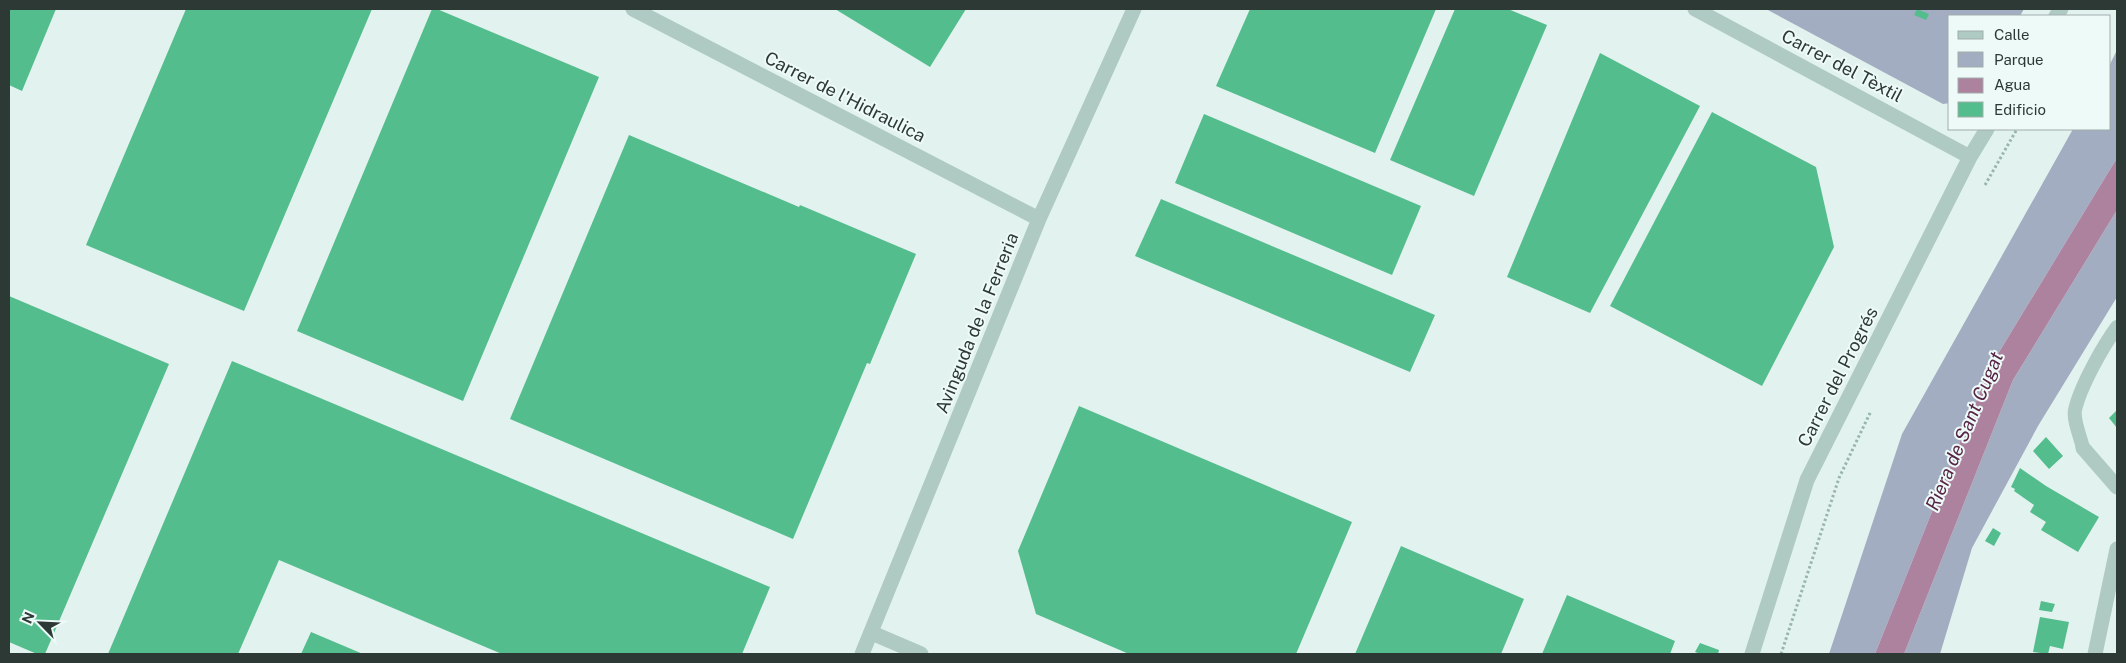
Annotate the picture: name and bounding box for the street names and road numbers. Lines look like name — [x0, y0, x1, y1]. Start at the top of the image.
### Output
street label: Carrer del Tèxtil — [1778, 25, 1906, 106]
street label: Carrer de l'Hidraulica — [761, 47, 929, 146]
street label: Avinguda de la Ferreria — [931, 229, 1022, 416]
street label: Carrer del Progrés — [1793, 303, 1882, 450]

